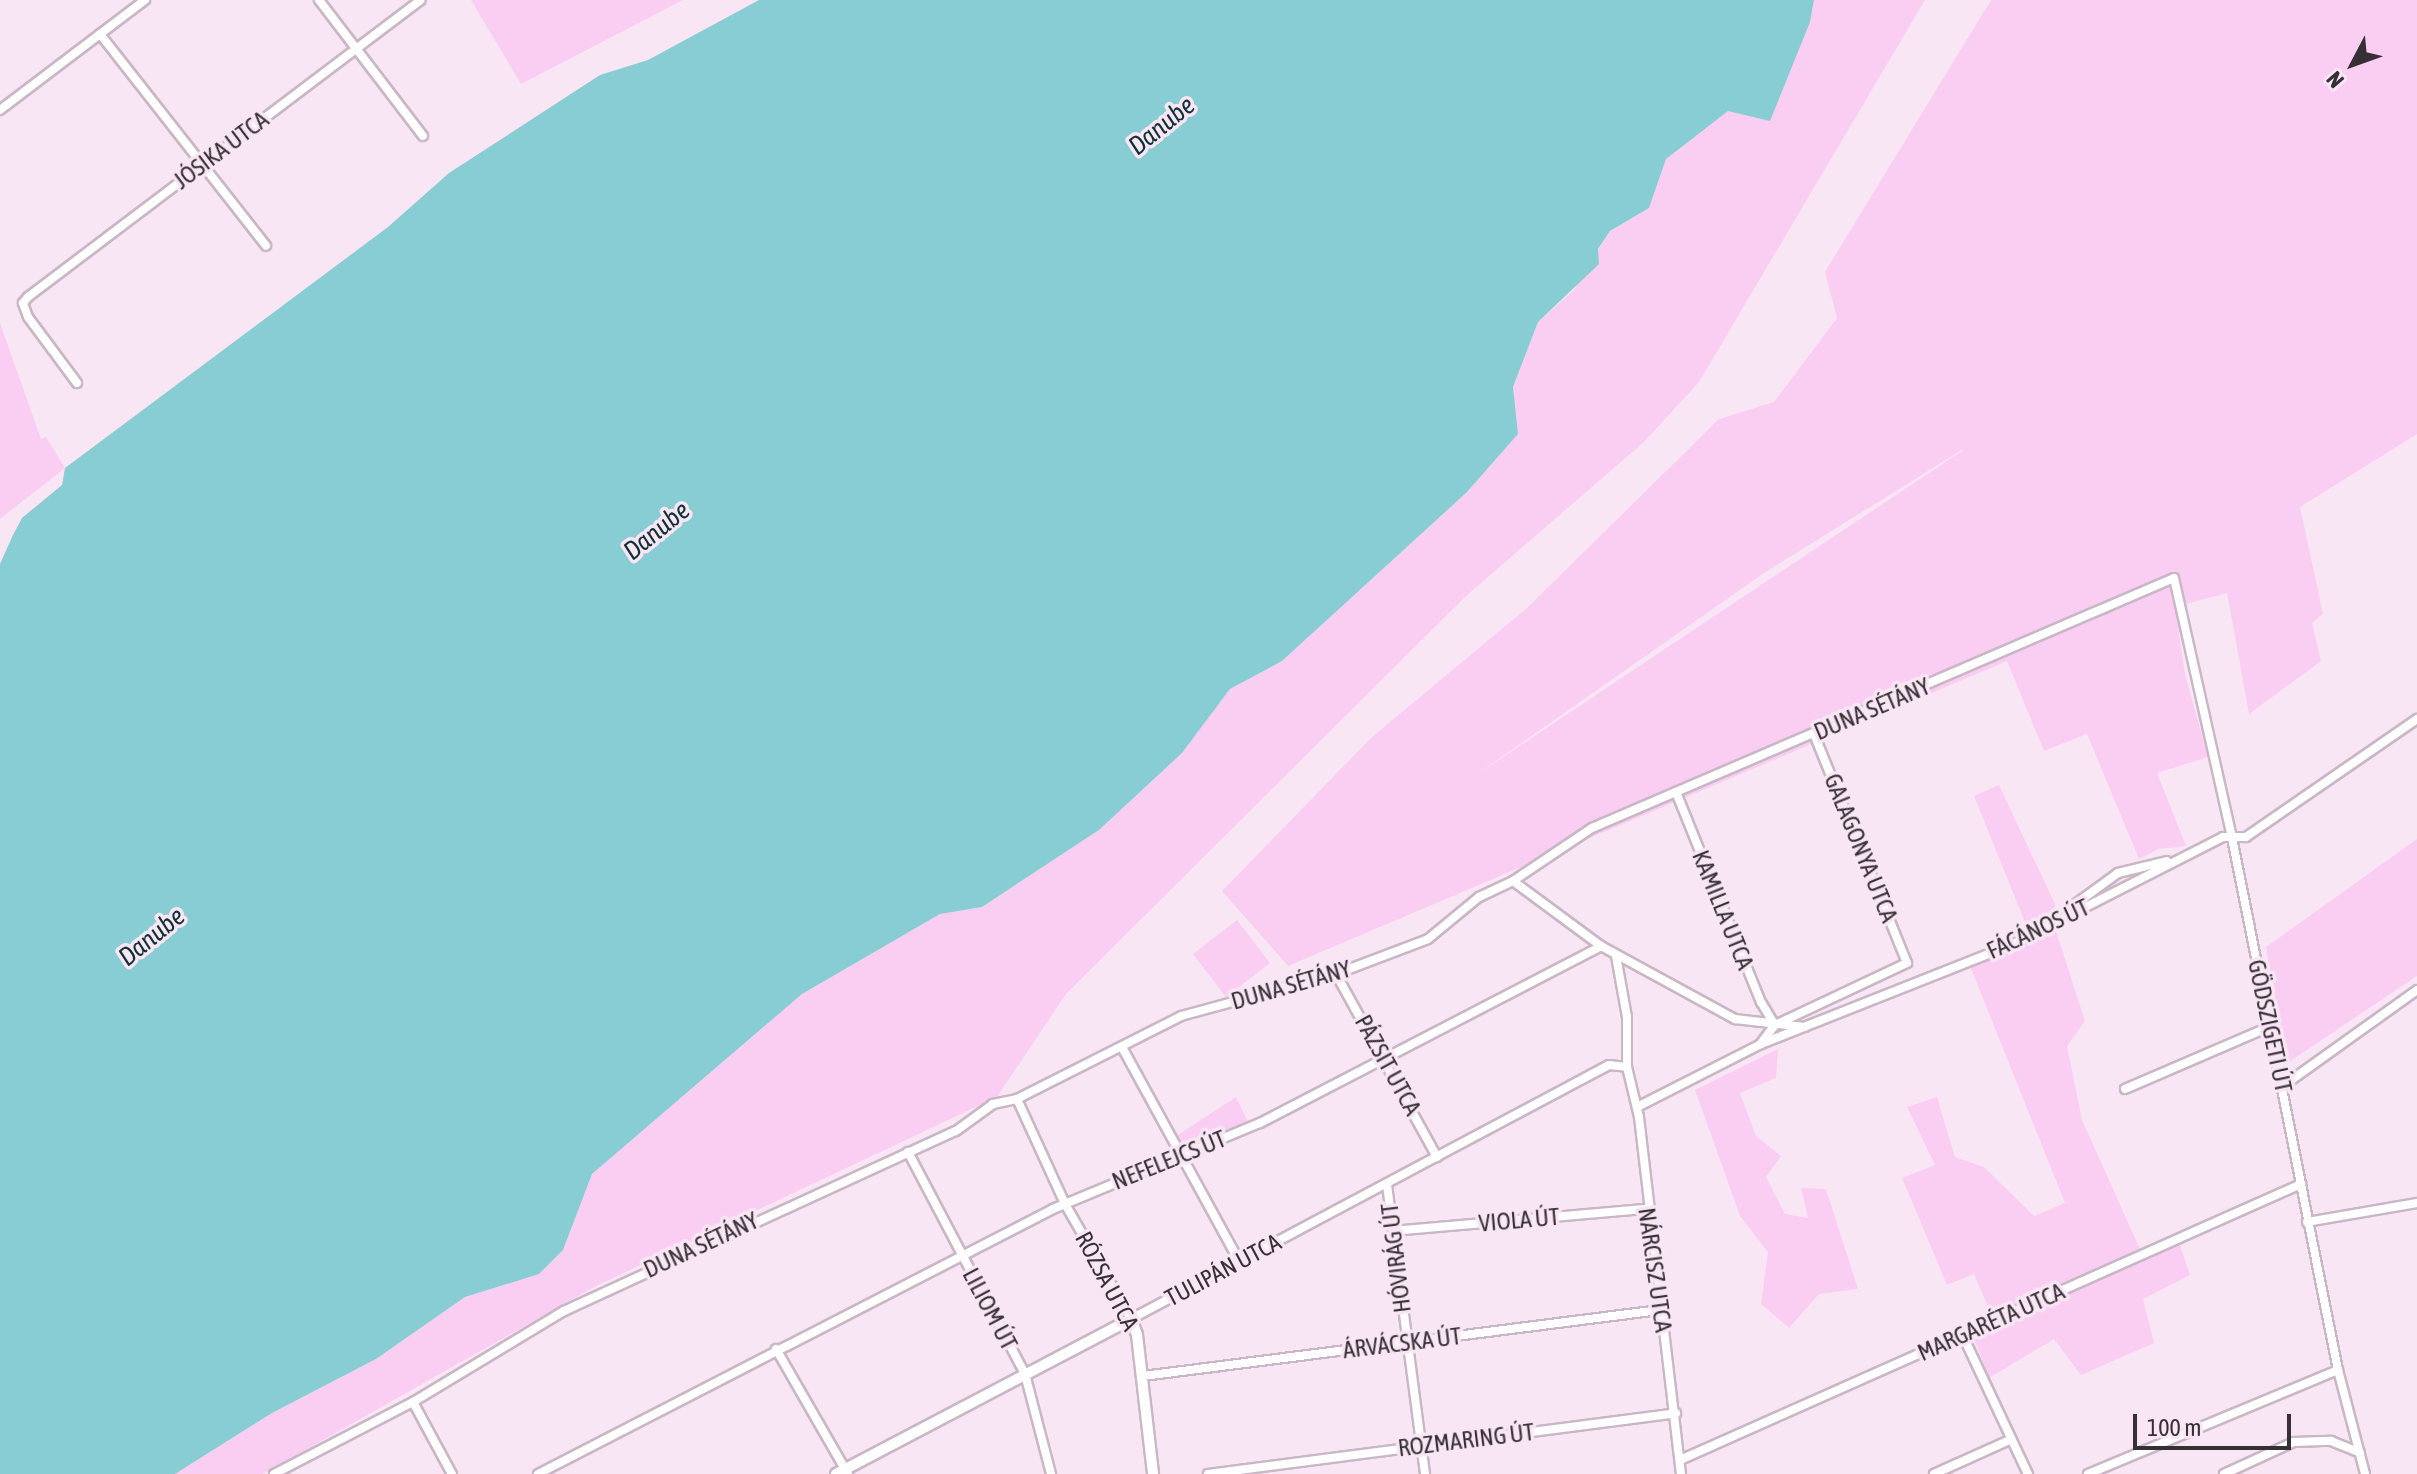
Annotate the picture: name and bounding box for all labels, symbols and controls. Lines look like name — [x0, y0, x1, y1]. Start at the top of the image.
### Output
north arrow — [2313, 24, 2393, 104]
text: N — [2321, 66, 2349, 93]
water label: Danube — [1123, 90, 1201, 162]
street label: JÓSIKA UTCA — [168, 105, 274, 195]
water label: Danube — [618, 495, 696, 567]
street label: DUNA SÉTÁNY — [1810, 672, 1934, 746]
street label: GALAGONYA UTCA — [1818, 769, 1904, 927]
street label: KAMILLA UTCA — [1686, 846, 1760, 974]
street label: FÁCÁNOS ÚT — [1982, 893, 2094, 965]
water label: Danube — [113, 901, 191, 973]
street label: DUNA SÉTÁNY — [1228, 954, 1354, 1016]
street label: GÖDSZIGETI ÚT — [2242, 957, 2298, 1095]
street label: PÁZSIT UTCA — [1349, 1010, 1427, 1120]
street label: NEFELEJCS ÚT — [1108, 1124, 1230, 1196]
street label: HÓVIRÁG ÚT — [1375, 1202, 1417, 1314]
street label: VIOLA ÚT — [1477, 1202, 1561, 1238]
street label: DUNA SÉTÁNY — [639, 1206, 763, 1284]
street label: NÁRCISZ UTCA — [1632, 1206, 1678, 1334]
street label: RÓZSA UTCA — [1069, 1227, 1145, 1335]
street label: TULIPÁN UTCA — [1160, 1228, 1286, 1312]
street label: LILIOM ÚT — [956, 1263, 1024, 1355]
street label: MARGARÉTA UTCA — [1913, 1277, 2069, 1367]
street label: ÁRVÁCSKA ÚT — [1341, 1321, 1463, 1365]
scale bar — [2137, 1398, 2295, 1448]
text: 100 m — [2147, 1414, 2201, 1441]
street label: ROZMARING ÚT — [1396, 1417, 1536, 1463]

